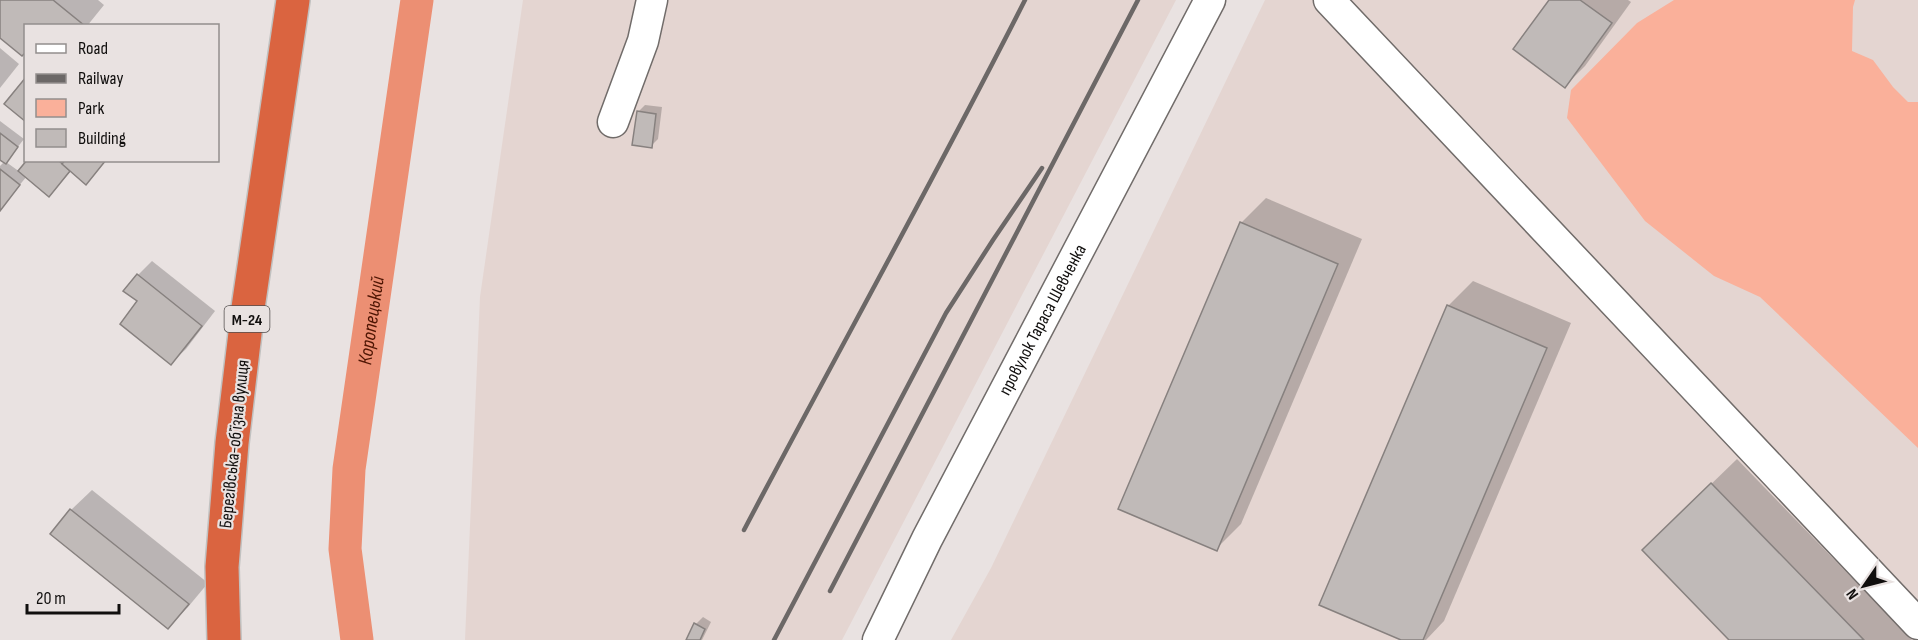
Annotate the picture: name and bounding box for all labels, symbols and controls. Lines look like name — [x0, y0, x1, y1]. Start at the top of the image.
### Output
legend — [24, 24, 219, 162]
text: Road — [78, 38, 108, 59]
text: Railway — [78, 68, 123, 89]
text: Park — [78, 98, 104, 119]
text: Building — [78, 128, 126, 149]
street label: провулок Тараса Шевченка — [994, 241, 1091, 399]
water label: Коропецький — [353, 274, 390, 366]
road number: М-24 — [224, 306, 270, 332]
street label: Берегівська-обʼїзна вулиця — [215, 359, 254, 529]
north arrow — [1834, 556, 1894, 616]
scale bar — [27, 577, 118, 615]
text: N — [1843, 585, 1863, 603]
text: 20 m — [36, 588, 66, 609]

